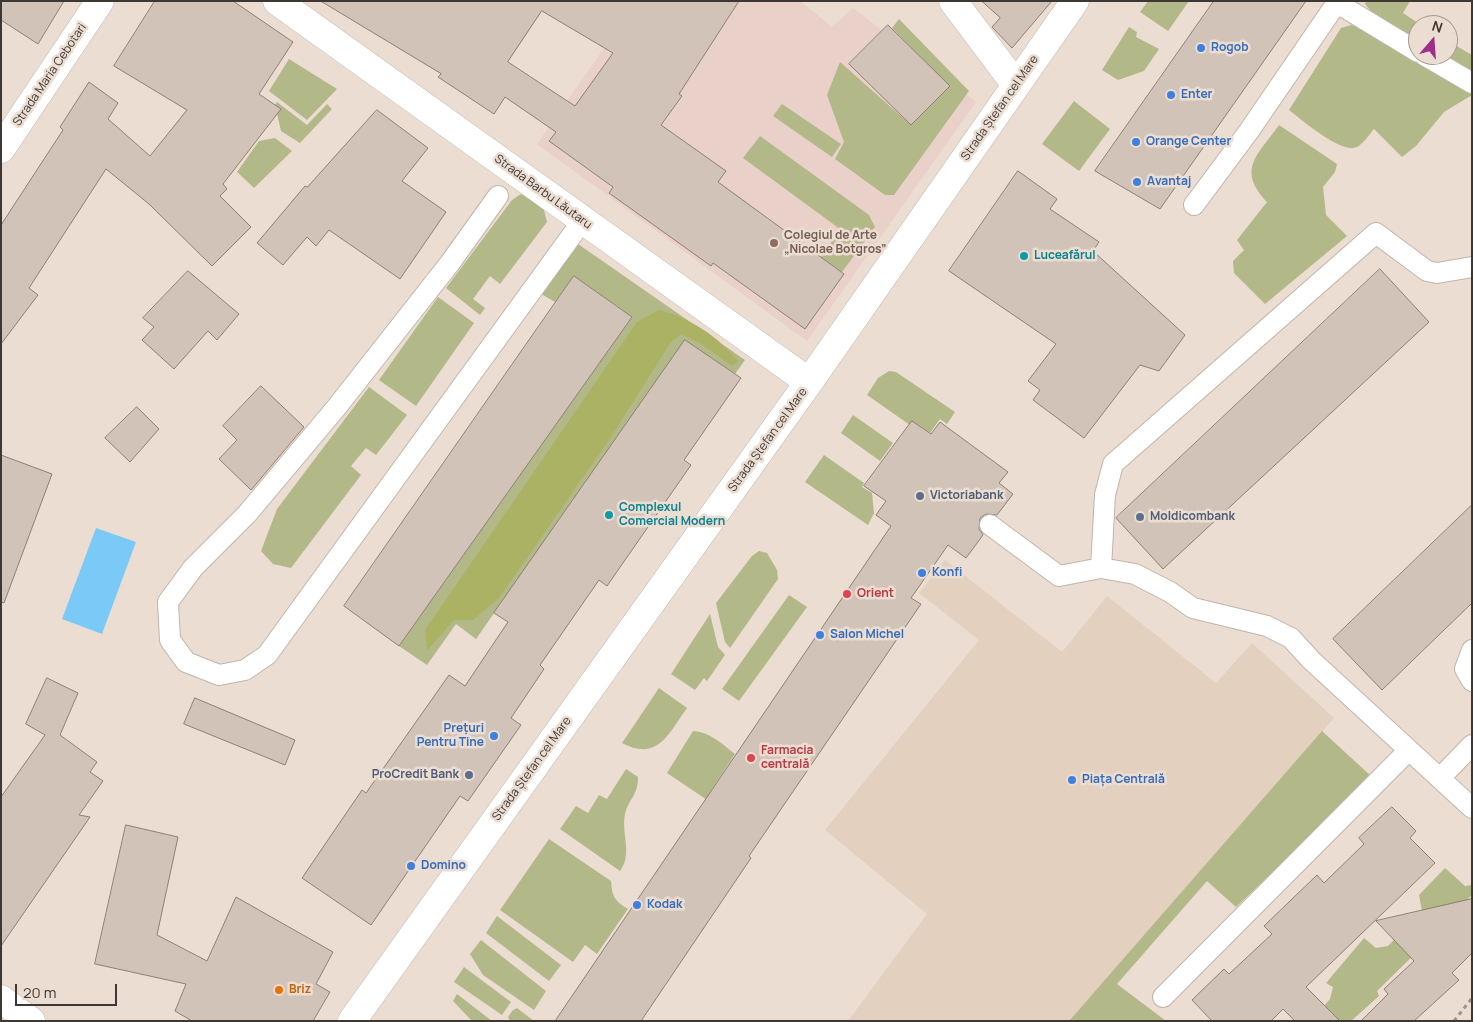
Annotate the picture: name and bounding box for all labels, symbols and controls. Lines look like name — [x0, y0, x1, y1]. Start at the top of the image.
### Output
north arrow — [1408, 15, 1458, 65]
text: N — [1430, 16, 1445, 37]
street label: Strada Maria Cebotari — [10, 21, 90, 129]
place label: Rogob — [1211, 41, 1249, 55]
marker: Rogob — [1195, 42, 1207, 54]
street label: Strada Ștefan cel Mare — [958, 53, 1042, 163]
place label: Enter — [1181, 88, 1212, 102]
marker: Enter — [1165, 89, 1177, 101]
place label: Orange Center — [1146, 135, 1231, 149]
marker: Orange Center — [1130, 136, 1142, 148]
street label: Strada Barbu Lăutaru — [491, 152, 595, 232]
place label: Аvantaj — [1147, 175, 1191, 189]
marker: Аvantaj — [1131, 176, 1143, 188]
place label: Colegiul de Arte „Nicolae Botgros” — [784, 229, 886, 257]
marker: Colegiul de Arte „Nicolae Botgros” — [768, 237, 780, 249]
place label: Luceafărul — [1034, 249, 1096, 263]
marker: Luceafărul — [1018, 250, 1030, 262]
street label: Strada Ștefan cel Mare — [725, 385, 811, 495]
place label: Victoriabank — [930, 489, 1003, 503]
marker: Victoriabank — [914, 490, 926, 502]
place label: Complexul Comercial Modern — [619, 501, 725, 529]
marker: Complexul Comercial Modern — [603, 509, 615, 521]
place label: Moldicombank — [1150, 510, 1235, 524]
marker: Moldicombank — [1134, 511, 1146, 523]
place label: Konfi — [932, 566, 962, 580]
marker: Konfi — [916, 567, 928, 579]
place label: Orient — [857, 587, 894, 601]
marker: Orient — [841, 588, 853, 600]
place label: Salon Michel — [830, 628, 904, 642]
marker: Salon Michel — [814, 629, 826, 641]
street label: Strada Ștefan cel Mare — [489, 714, 575, 824]
place label: Prețuri Pentru Tine — [417, 722, 484, 750]
marker: Prețuri Pentru Tine — [488, 730, 500, 742]
place label: Farmacia centrală — [761, 744, 813, 772]
marker: Farmacia centrală — [745, 752, 757, 764]
place label: ProCredit Bank — [372, 768, 459, 782]
marker: ProCredit Bank — [463, 769, 475, 781]
place label: Piața Centrală — [1082, 773, 1165, 787]
marker: Piața Centrală — [1066, 774, 1078, 786]
place label: Domino — [421, 859, 466, 873]
marker: Domino — [405, 860, 417, 872]
place label: Kodak — [647, 898, 682, 912]
marker: Kodak — [631, 899, 643, 911]
scale bar — [18, 974, 120, 1006]
text: 20 m — [23, 982, 56, 1003]
place label: Briz — [289, 983, 311, 997]
marker: Briz — [273, 984, 285, 996]

